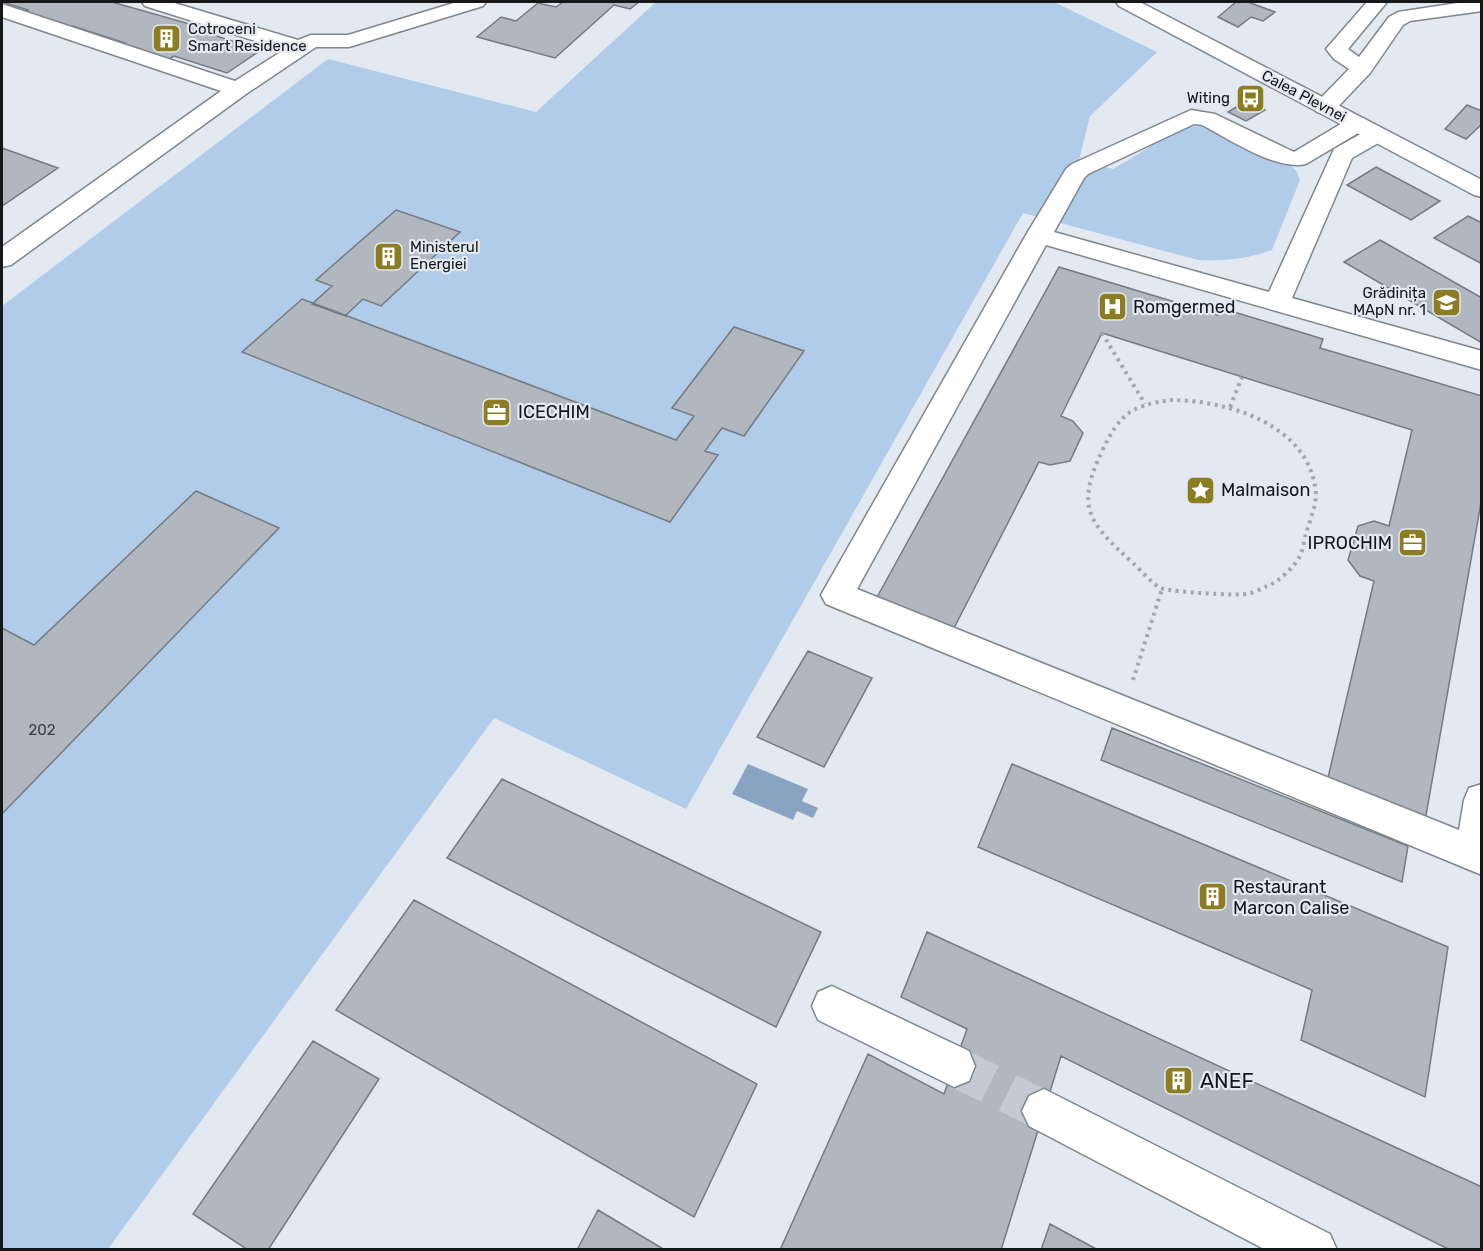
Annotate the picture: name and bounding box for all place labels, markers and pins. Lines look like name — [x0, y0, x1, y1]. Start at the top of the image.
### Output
place label: Cotroceni Smart Residence — [188, 20, 307, 55]
building icon: Cotroceni Smart Residence — [151, 22, 183, 54]
bus stop icon: Witing — [1235, 82, 1267, 114]
place label: Witing — [1187, 89, 1230, 107]
place label: Ministerul Energiei — [410, 238, 479, 273]
building icon: Ministerul Energiei — [373, 240, 405, 272]
place label: Grădinița MApN nr. 1 — [1353, 284, 1426, 319]
school or university icon: Grădinița MApN nr. 1 — [1431, 286, 1463, 318]
hospital icon: Romgermed — [1096, 291, 1128, 323]
place label: Romgermed — [1133, 296, 1235, 318]
office icon: ICECHIM — [481, 396, 513, 428]
place label: ICECHIM — [518, 401, 590, 423]
place icon: Malmaison — [1184, 474, 1216, 506]
place label: Malmaison — [1221, 479, 1310, 501]
office icon: IPROCHIM — [1397, 527, 1429, 559]
place label: IPROCHIM — [1308, 532, 1392, 554]
place label: Restaurant Marcon Calise — [1233, 876, 1349, 919]
building icon: Restaurant Marcon Calise — [1196, 881, 1228, 913]
building icon: ANEF — [1163, 1064, 1195, 1096]
place label: ANEF — [1200, 1068, 1254, 1093]

